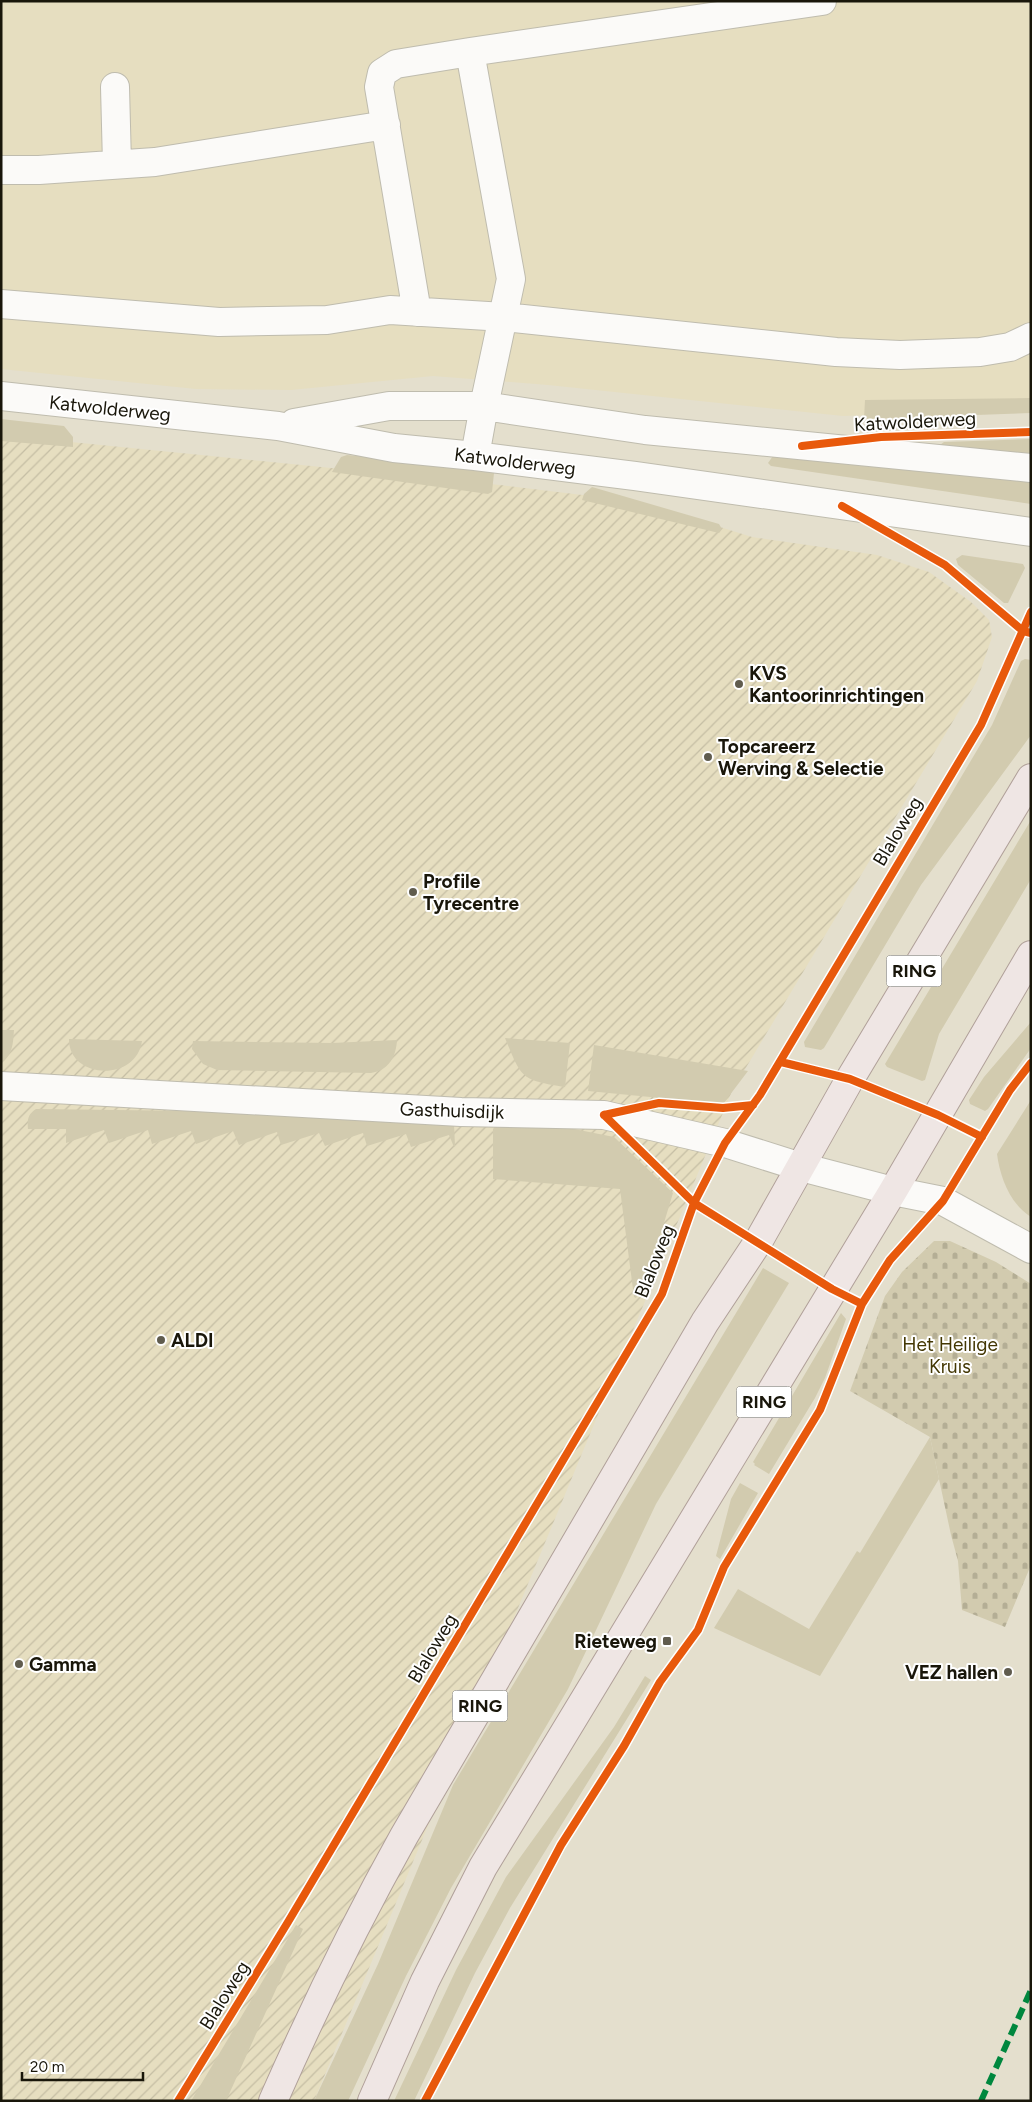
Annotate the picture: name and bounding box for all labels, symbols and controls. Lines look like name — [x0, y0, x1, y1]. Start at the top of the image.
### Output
street label: Katwolderweg — [48, 391, 172, 426]
street label: Katwolderweg — [853, 407, 977, 436]
street label: Katwolderweg — [453, 443, 577, 480]
place label: KVS Kantoorinrichtingen — [749, 662, 924, 707]
marker: KVS Kantoorinrichtingen — [733, 678, 745, 690]
place label: Topcareerz Werving & Selectie — [718, 735, 884, 780]
marker: Topcareerz Werving & Selectie — [702, 751, 714, 763]
street label: Blaloweg — [868, 792, 927, 870]
place label: Profile Tyrecentre — [423, 870, 520, 915]
marker: Profile Tyrecentre — [407, 886, 419, 898]
road number: RING — [886, 956, 942, 986]
street label: Gasthuisdijk — [399, 1097, 505, 1124]
street label: Blaloweg — [629, 1221, 679, 1301]
place label: ALDI — [171, 1329, 214, 1352]
park label: Het Heilige Kruis — [902, 1333, 998, 1378]
marker: ALDI — [155, 1334, 167, 1346]
road number: RING — [736, 1386, 792, 1418]
street label: Blaloweg — [403, 1609, 462, 1687]
place label: Rieteweg — [574, 1630, 657, 1653]
marker: Rieteweg — [661, 1635, 673, 1647]
place label: Gamma — [29, 1653, 97, 1676]
marker: Gamma — [13, 1658, 25, 1670]
place label: VEZ hallen — [905, 1661, 998, 1684]
marker: VEZ hallen — [1002, 1666, 1014, 1678]
road number: RING — [452, 1690, 508, 1722]
street label: Blaloweg — [194, 1957, 254, 2034]
scale bar — [22, 2050, 144, 2082]
text: 20 m — [30, 2058, 64, 2076]

